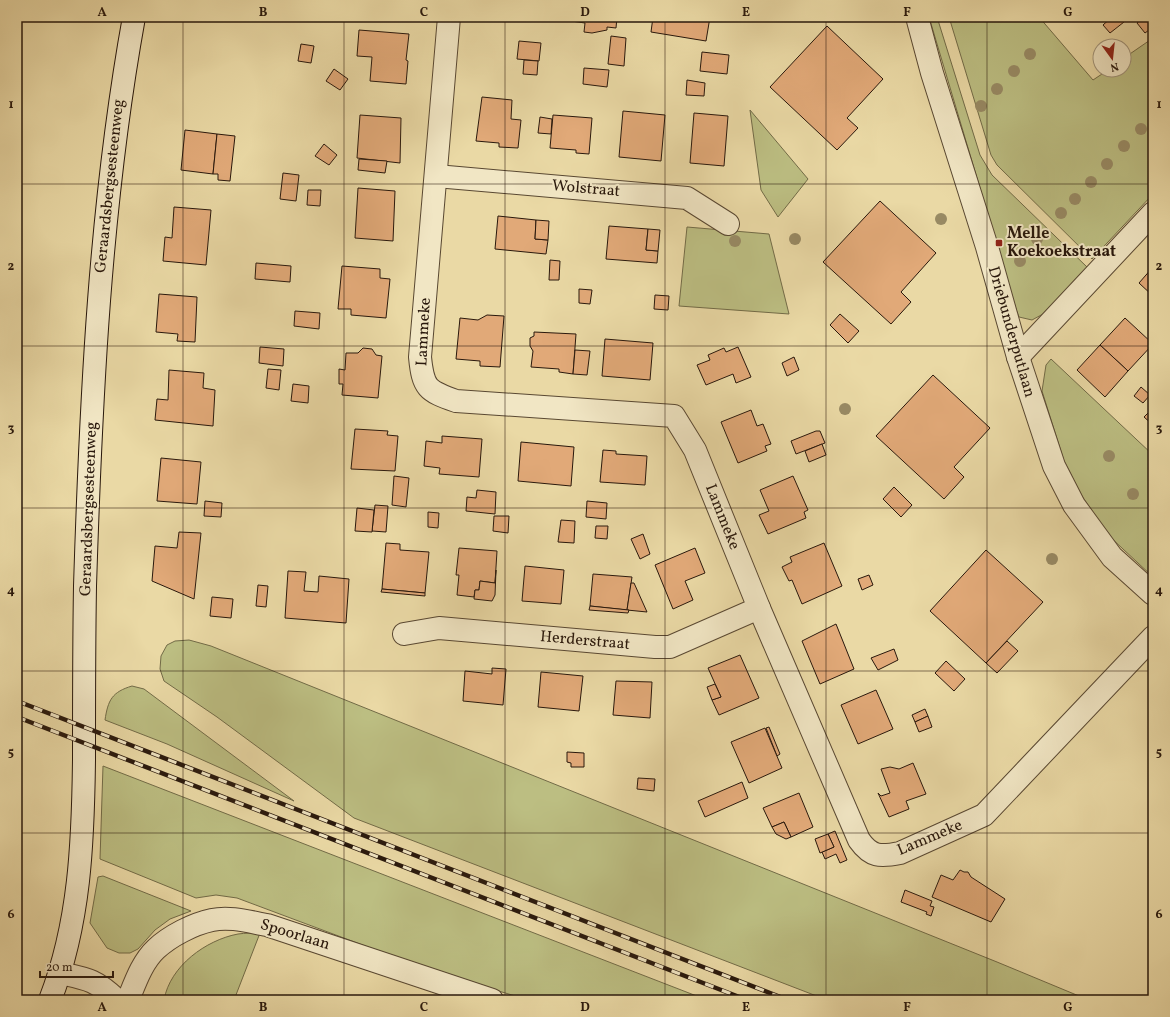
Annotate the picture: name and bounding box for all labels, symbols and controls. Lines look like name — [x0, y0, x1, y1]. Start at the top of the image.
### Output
text: A — [97, 4, 107, 22]
text: B — [259, 4, 268, 22]
text: C — [420, 4, 428, 22]
text: D — [580, 4, 590, 22]
text: E — [742, 4, 750, 22]
text: F — [903, 4, 911, 22]
text: G — [1063, 4, 1073, 22]
north arrow — [1092, 38, 1132, 78]
text: N — [1108, 58, 1120, 74]
text: 1 — [8, 96, 14, 114]
text: 1 — [1156, 96, 1162, 114]
street label: Geraardsbergsesteenweg — [90, 98, 130, 274]
street label: Wolstraat — [551, 175, 621, 203]
place label: Melle Koekoekstraat — [1007, 223, 1116, 263]
marker: Melle Koekoekstraat — [994, 238, 1004, 248]
text: 2 — [8, 258, 15, 276]
text: 2 — [1156, 258, 1163, 276]
street label: Driebunderputlaan — [982, 264, 1040, 400]
street label: Lammeke — [411, 297, 437, 367]
text: 3 — [8, 420, 15, 438]
text: 3 — [1156, 420, 1163, 438]
street label: Geraardsbergsesteenweg — [75, 421, 103, 597]
street label: Lammeke — [699, 481, 745, 553]
text: 4 — [7, 582, 15, 600]
text: 4 — [1155, 582, 1163, 600]
street label: Herderstraat — [539, 626, 631, 656]
text: 5 — [8, 744, 14, 762]
text: 5 — [1156, 744, 1162, 762]
street label: Lammeke — [894, 814, 966, 862]
text: 6 — [7, 906, 15, 924]
text: 6 — [1155, 906, 1163, 924]
street label: Spoorlaan — [257, 914, 333, 956]
scale bar — [40, 953, 113, 979]
text: 20 m — [46, 960, 73, 976]
text: A — [97, 999, 107, 1017]
text: B — [259, 999, 268, 1017]
text: C — [420, 999, 428, 1017]
text: D — [580, 999, 590, 1017]
text: E — [742, 999, 750, 1017]
text: F — [903, 999, 911, 1017]
text: G — [1063, 999, 1073, 1017]

